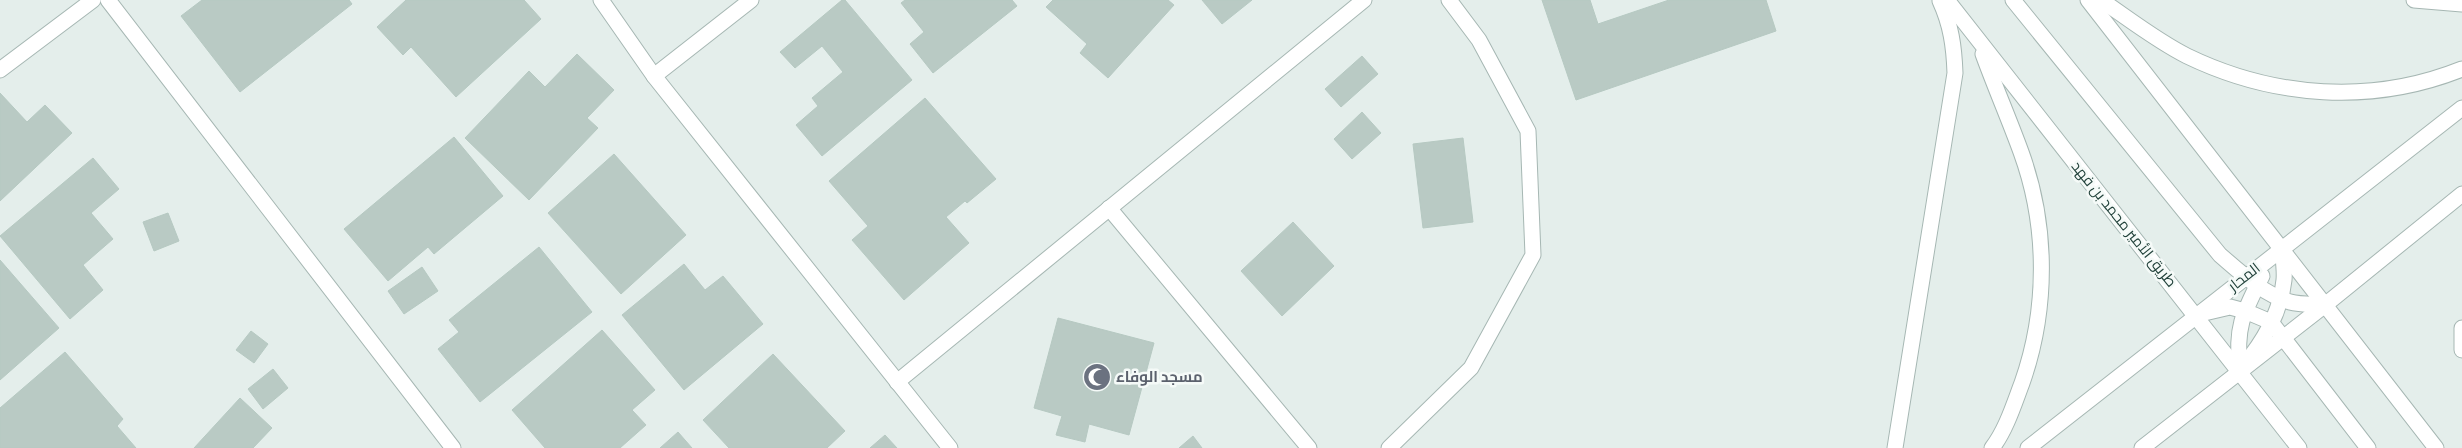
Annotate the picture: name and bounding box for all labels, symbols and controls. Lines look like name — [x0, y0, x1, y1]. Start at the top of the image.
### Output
street label: طريق الأمير محمد بن فهد — [2066, 157, 2181, 292]
street label: المحار — [2223, 258, 2265, 297]
mosque icon: مسجد الوفاء — [1082, 362, 1112, 392]
place label: مسجد الوفاء — [1116, 367, 1203, 388]

